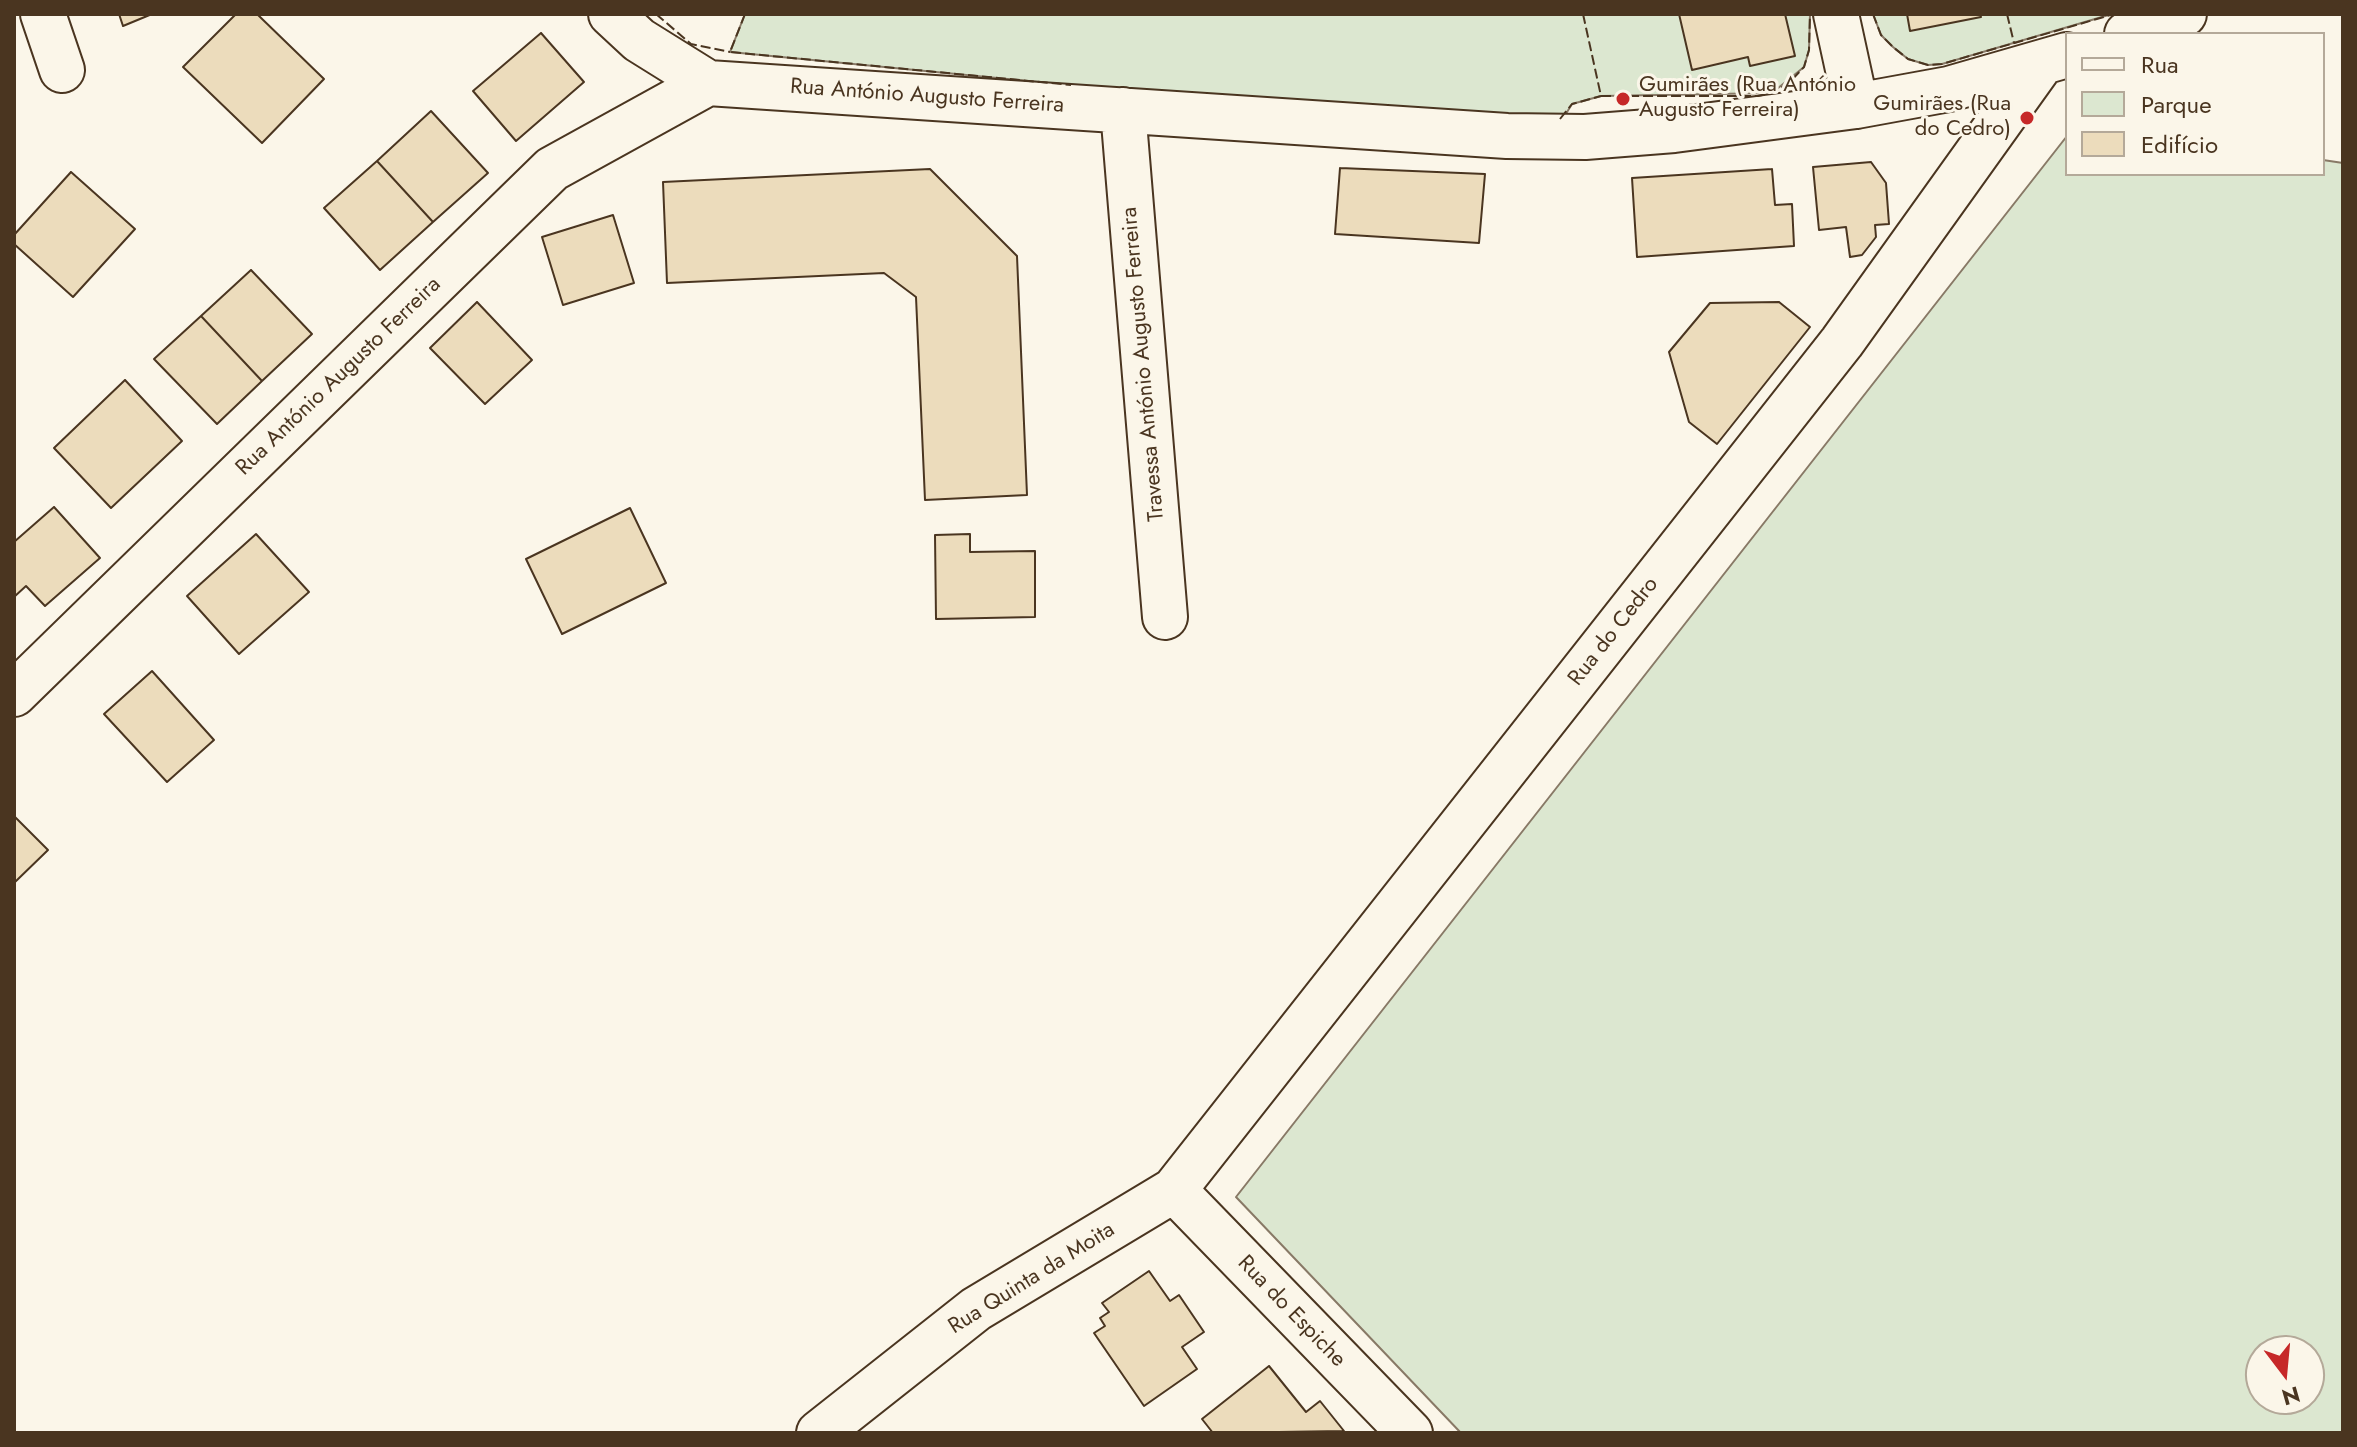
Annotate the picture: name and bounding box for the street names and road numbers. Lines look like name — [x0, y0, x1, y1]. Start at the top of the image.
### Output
street label: Rua António Augusto Ferreira — [789, 74, 1065, 120]
street label: Travessa António Augusto Ferreira — [1117, 206, 1171, 522]
street label: Rua António Augusto Ferreira — [231, 272, 447, 482]
street label: Rua do Cedro — [1563, 573, 1665, 691]
street label: Rua Quinta da Moita — [944, 1217, 1120, 1341]
street label: Rua do Espiche — [1231, 1251, 1351, 1373]

